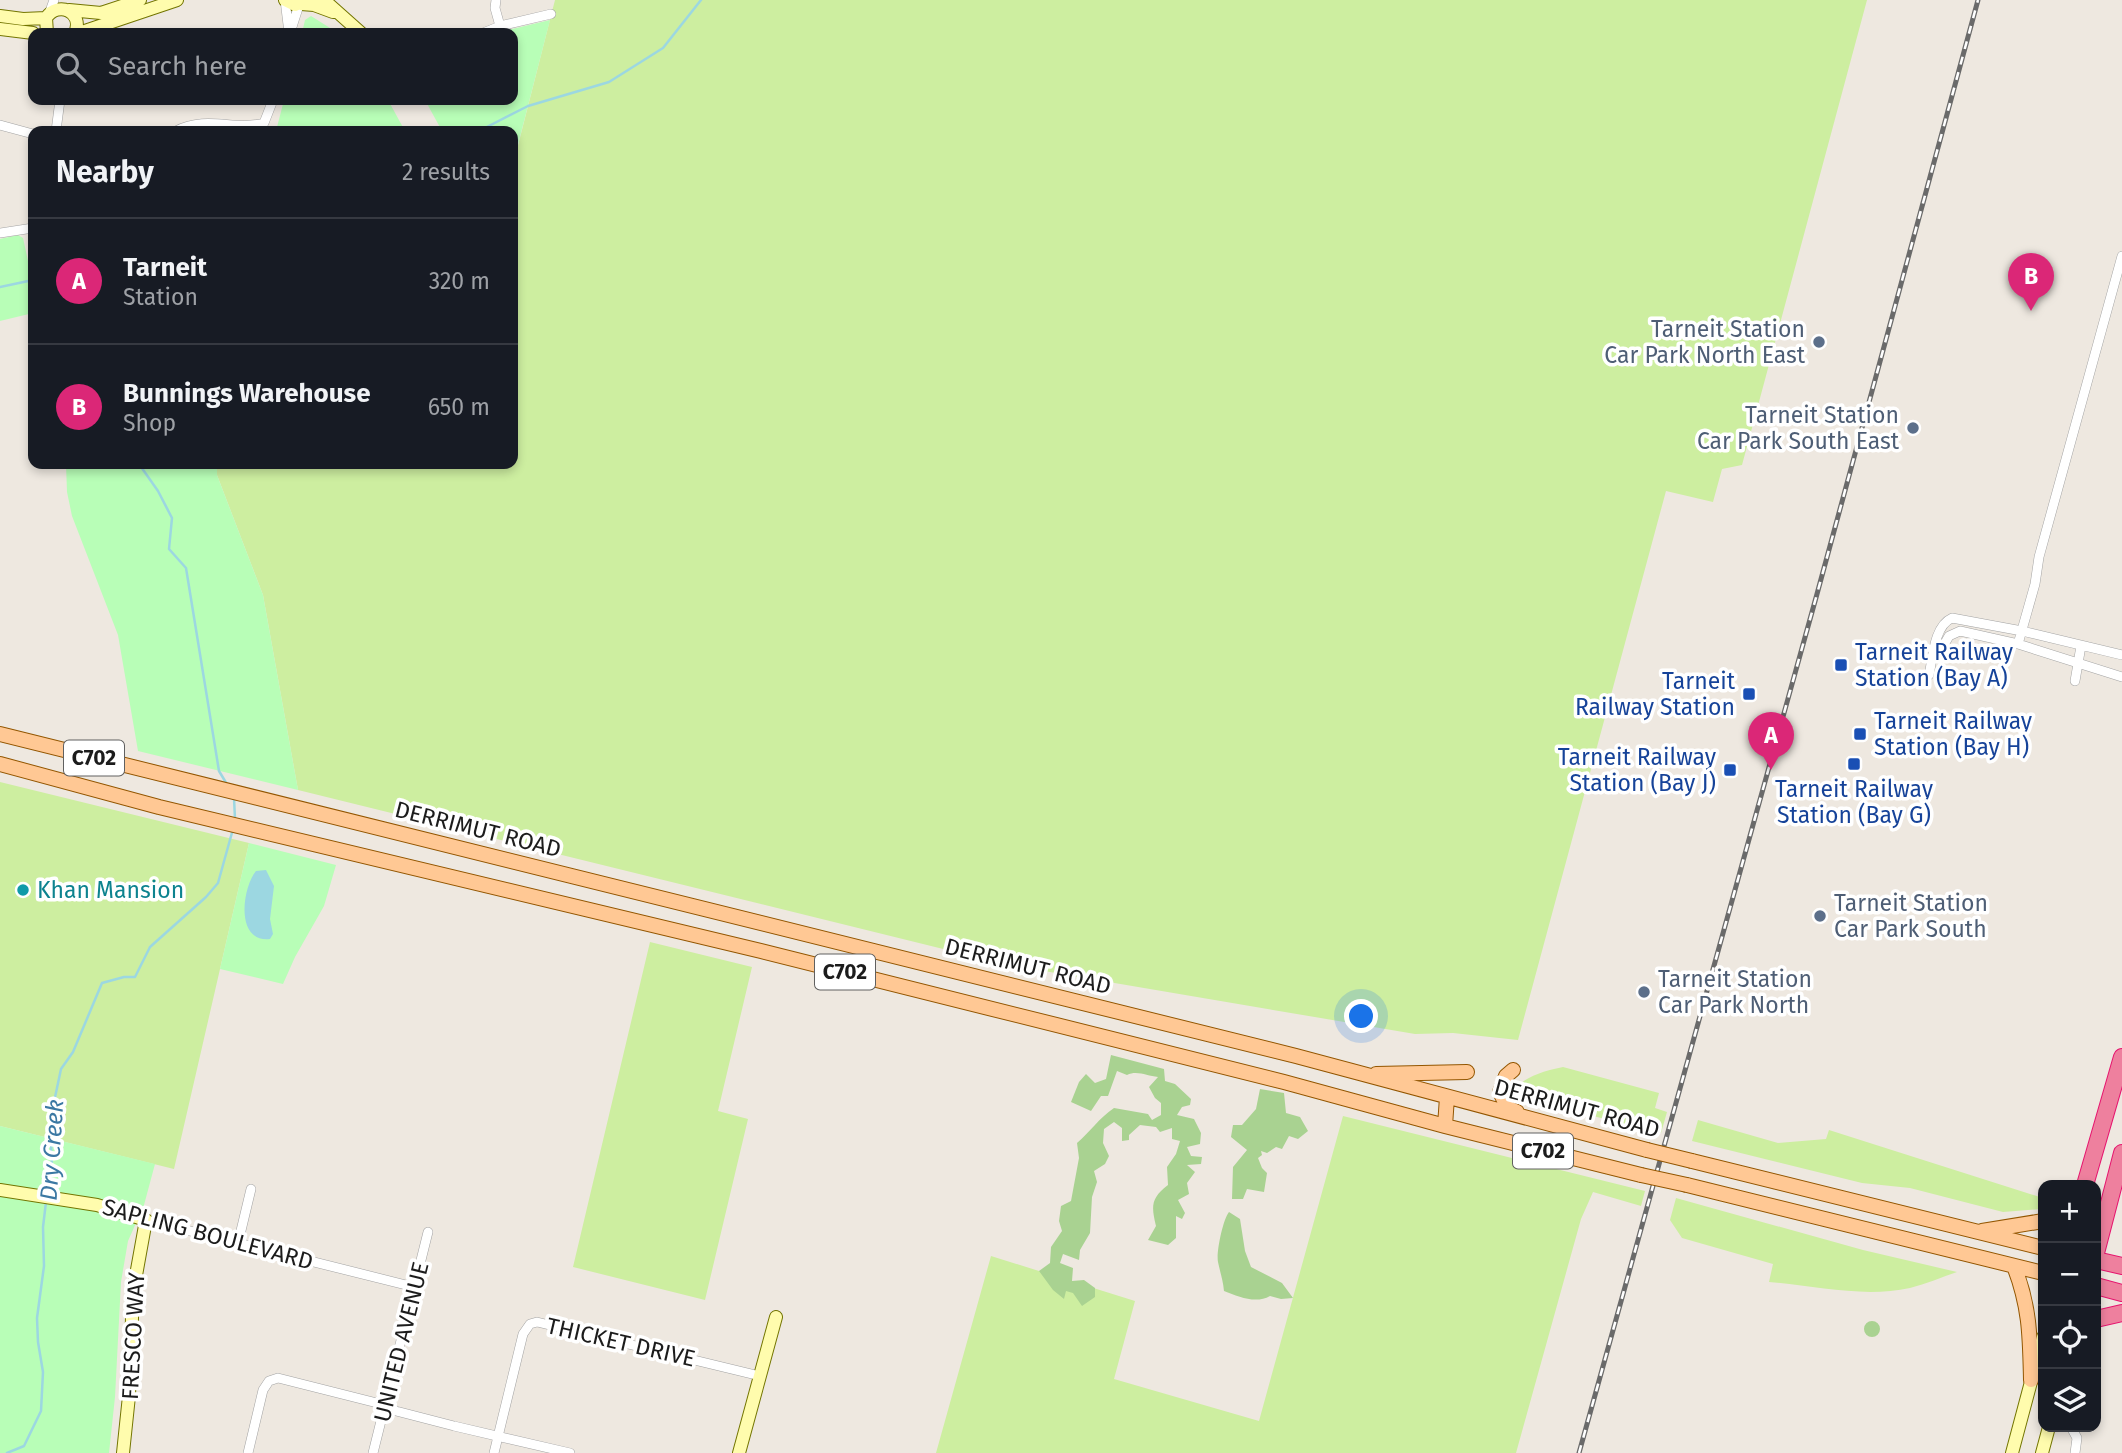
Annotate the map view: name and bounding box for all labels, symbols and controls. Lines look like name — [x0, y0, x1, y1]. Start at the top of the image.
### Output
search box — [28, 28, 518, 105]
icon: search — [52, 48, 90, 86]
text: Search here — [108, 51, 247, 82]
text: Nearby — [56, 154, 154, 190]
text: 2 results — [402, 158, 490, 186]
text: Tarneit — [123, 252, 207, 283]
pin: B — [2008, 253, 2054, 311]
text: A — [72, 267, 86, 295]
text: 320 m — [429, 267, 490, 295]
text: Station — [123, 283, 198, 311]
place label: Tarneit Station Car Park North East — [1604, 315, 1806, 369]
marker: Tarneit Station Car Park North East — [1811, 334, 1827, 350]
text: Bunnings Warehouse — [123, 378, 371, 409]
text: B — [72, 393, 86, 421]
text: 650 m — [428, 393, 490, 421]
place label: Tarneit Station Car Park South East — [1697, 401, 1900, 455]
text: Shop — [123, 409, 176, 437]
marker: Tarneit Station Car Park South East — [1905, 420, 1921, 436]
place label: Tarneit Railway Station (Bay A) — [1855, 638, 2014, 692]
marker: Tarneit Railway Station (Bay A) — [1833, 657, 1849, 673]
place label: Tarneit Railway Station — [1575, 667, 1736, 721]
marker: Tarneit Railway Station — [1741, 686, 1757, 702]
place label: Tarneit Railway Station (Bay H) — [1874, 707, 2033, 761]
pin: A — [1748, 712, 1794, 770]
marker: Tarneit Railway Station (Bay H) — [1852, 726, 1868, 742]
road number: C702 — [64, 740, 124, 776]
place label: Tarneit Railway Station (Bay J) — [1558, 743, 1717, 797]
marker: Tarneit Railway Station (Bay G) — [1846, 756, 1862, 772]
marker: Tarneit Railway Station (Bay J) — [1722, 762, 1738, 778]
place label: Tarneit Railway Station (Bay G) — [1775, 775, 1934, 829]
street label: DERRIMUT ROAD — [392, 795, 564, 863]
place label: Khan Mansion — [37, 876, 184, 904]
marker: Khan Mansion — [15, 882, 31, 898]
place label: Tarneit Station Car Park South — [1834, 889, 1988, 943]
marker: Tarneit Station Car Park South — [1812, 908, 1828, 924]
street label: DERRIMUT ROAD — [942, 932, 1114, 1000]
road number: C702 — [815, 954, 875, 990]
place label: Tarneit Station Car Park North — [1658, 965, 1812, 1019]
marker: Tarneit Station Car Park North — [1636, 984, 1652, 1000]
your location — [1344, 999, 1378, 1033]
street label: DERRIMUT ROAD — [1491, 1072, 1663, 1144]
water label: Dry Creek — [34, 1098, 70, 1202]
road number: C702 — [1513, 1134, 1573, 1168]
map controls — [2038, 1180, 2101, 1432]
button: + — [2038, 1180, 2101, 1243]
street label: SAPLING BOULEVARD — [100, 1192, 316, 1276]
button: − — [2038, 1243, 2101, 1306]
street label: UNITED AVENUE — [368, 1259, 434, 1425]
street label: FRESCO WAY — [116, 1271, 150, 1401]
button: locate — [2038, 1306, 2101, 1369]
street label: THICKET DRIVE — [544, 1311, 698, 1373]
button: layers — [2038, 1369, 2101, 1432]

